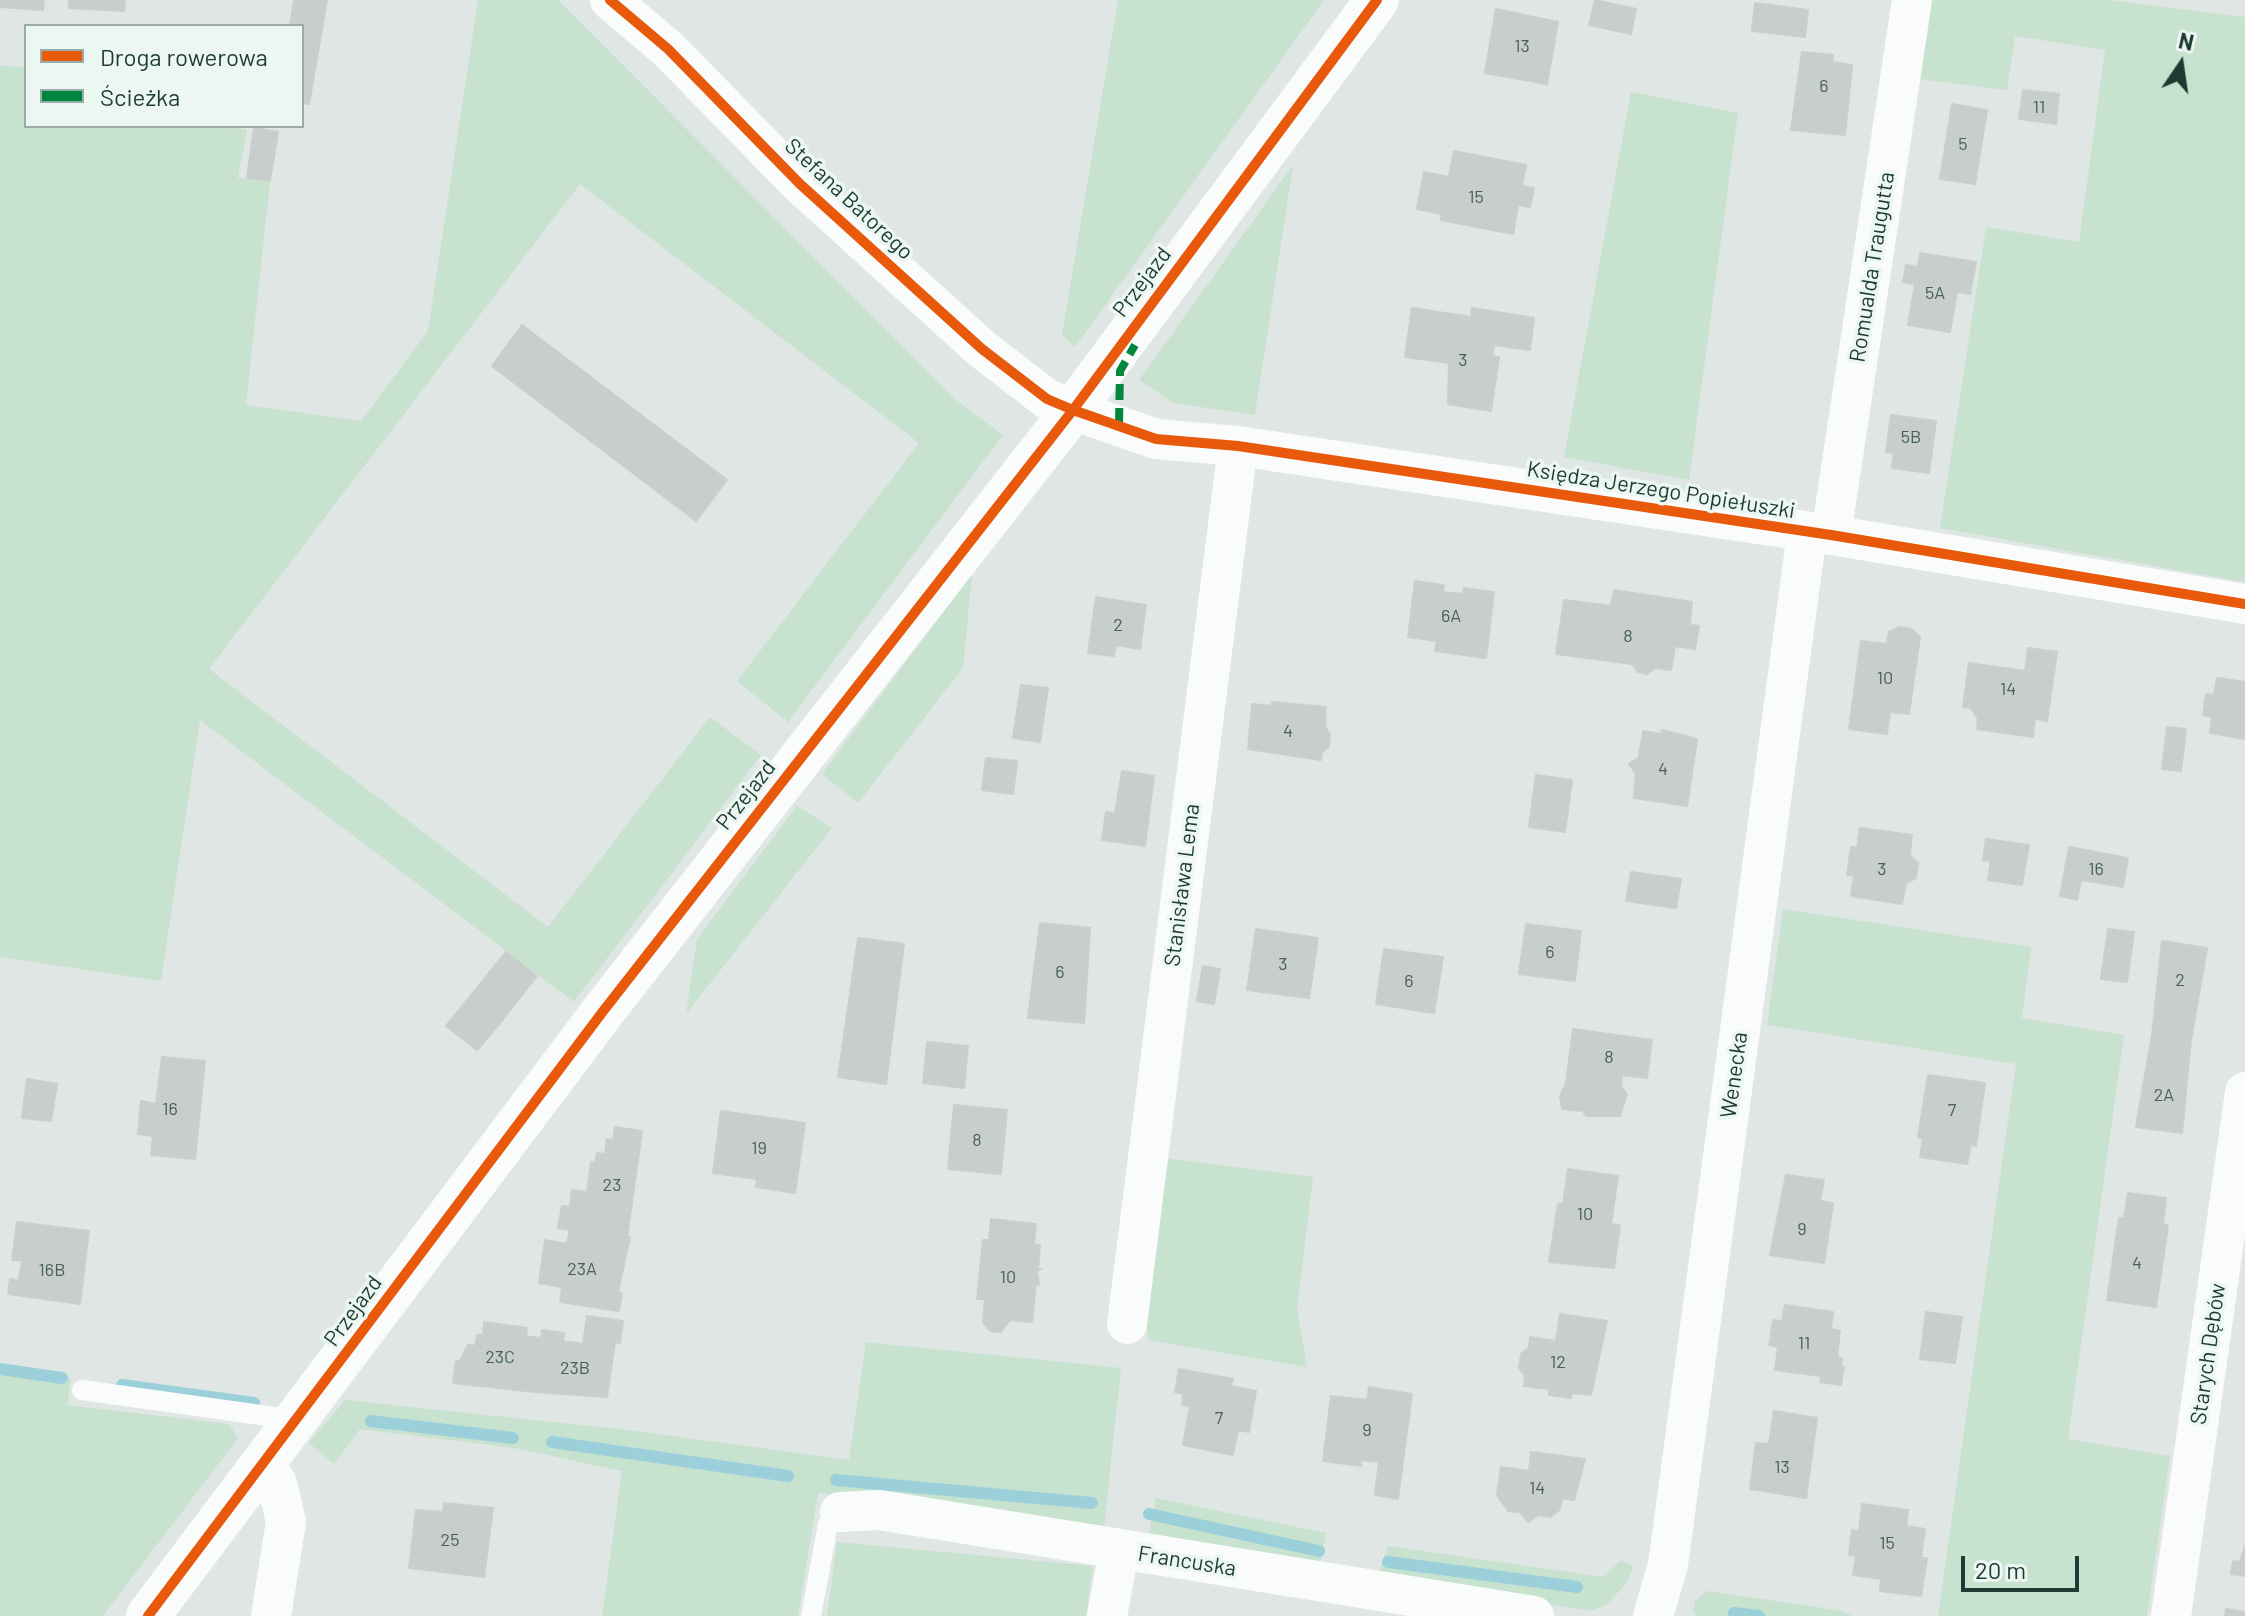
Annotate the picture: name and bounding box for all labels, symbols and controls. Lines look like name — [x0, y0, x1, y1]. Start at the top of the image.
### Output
legend — [24, 24, 304, 128]
north arrow — [2141, 24, 2221, 104]
text: N — [2176, 26, 2196, 55]
house number: 13 — [1514, 35, 1530, 57]
text: Droga rowerowa — [100, 42, 268, 71]
house number: 6 — [1819, 75, 1829, 97]
text: Ścieżka — [100, 82, 180, 111]
house number: 11 — [2033, 96, 2045, 118]
street label: Stefana Batorego — [779, 133, 919, 265]
house number: 5 — [1958, 133, 1968, 155]
street label: Romualda Traugutta — [1844, 170, 1900, 364]
house number: 15 — [1468, 186, 1484, 208]
street label: Przejazd — [1107, 242, 1177, 322]
house number: 5A — [1925, 282, 1945, 304]
house number: 3 — [1458, 349, 1468, 371]
house number: 5B — [1901, 426, 1921, 448]
street label: Księdza Jerzego Popiełuszki — [1525, 456, 1797, 524]
house number: 6A — [1441, 605, 1461, 627]
house number: 2 — [1113, 614, 1123, 636]
house number: 8 — [1623, 625, 1633, 647]
house number: 10 — [1877, 667, 1893, 689]
house number: 14 — [2000, 678, 2016, 700]
house number: 4 — [1283, 720, 1293, 742]
street label: Przejazd — [711, 755, 781, 835]
house number: 4 — [1658, 758, 1668, 780]
street label: Stanisława Lema — [1159, 802, 1205, 968]
house number: 3 — [1877, 858, 1887, 880]
house number: 16 — [2088, 858, 2104, 880]
house number: 6 — [1545, 941, 1555, 963]
house number: 3 — [1278, 953, 1288, 975]
house number: 6 — [1055, 961, 1065, 983]
house number: 2 — [2175, 969, 2185, 991]
house number: 6 — [1404, 970, 1414, 992]
street label: Wenecka — [1715, 1030, 1753, 1120]
house number: 8 — [1604, 1046, 1614, 1068]
house number: 2A — [2154, 1084, 2174, 1106]
house number: 16 — [162, 1098, 178, 1120]
house number: 7 — [1948, 1099, 1956, 1121]
house number: 8 — [972, 1129, 982, 1151]
house number: 19 — [751, 1137, 767, 1159]
house number: 23 — [603, 1174, 621, 1196]
house number: 10 — [1577, 1203, 1593, 1225]
house number: 9 — [1797, 1218, 1807, 1240]
house number: 4 — [2132, 1252, 2142, 1274]
house number: 23A — [567, 1258, 597, 1280]
house number: 16B — [39, 1259, 65, 1281]
house number: 10 — [1000, 1266, 1016, 1288]
street label: Przejazd — [319, 1270, 387, 1352]
street label: Starych Dębów — [2185, 1282, 2231, 1426]
house number: 11 — [1798, 1332, 1810, 1354]
house number: 23C — [485, 1346, 515, 1368]
house number: 12 — [1550, 1351, 1566, 1373]
house number: 23B — [560, 1357, 590, 1379]
house number: 7 — [1215, 1407, 1223, 1429]
house number: 9 — [1362, 1419, 1372, 1441]
house number: 13 — [1774, 1456, 1790, 1478]
house number: 14 — [1529, 1477, 1545, 1499]
house number: 25 — [441, 1529, 459, 1551]
house number: 15 — [1879, 1532, 1895, 1554]
street label: Francuska — [1136, 1540, 1238, 1582]
scale bar — [1965, 1540, 2083, 1590]
text: 20 m — [1975, 1555, 2026, 1584]

